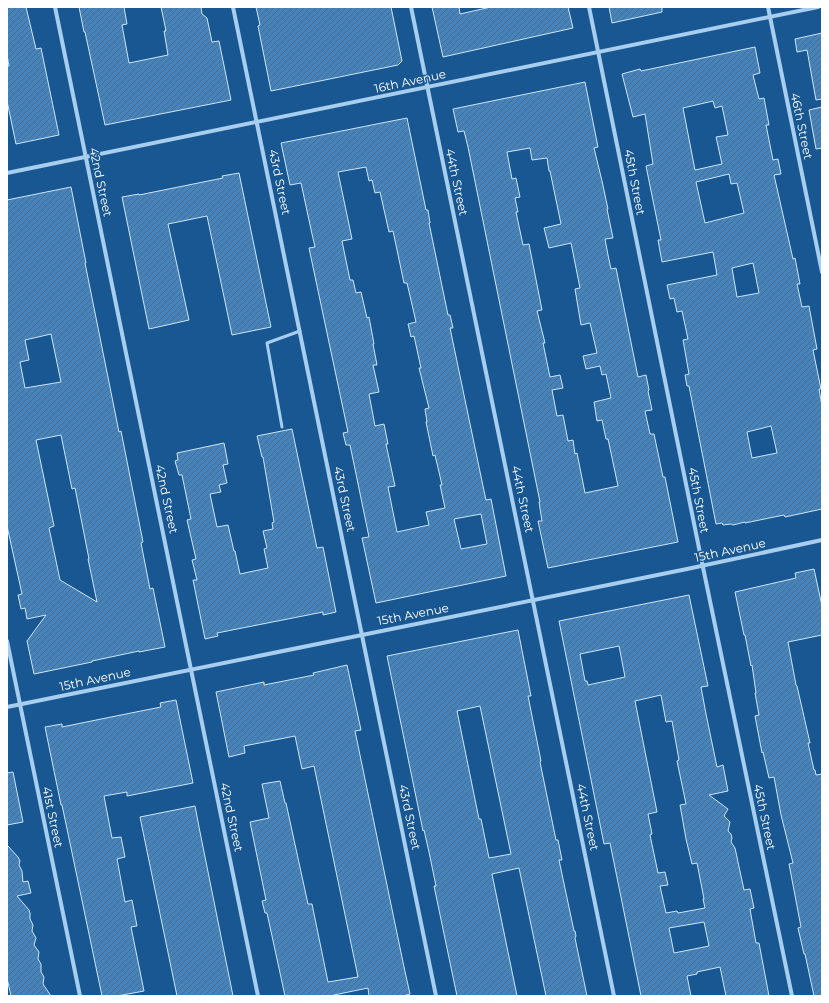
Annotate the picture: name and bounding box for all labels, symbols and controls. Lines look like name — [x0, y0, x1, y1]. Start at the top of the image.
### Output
street label: 16th Avenue — [373, 66, 447, 96]
street label: 46th Street — [788, 91, 816, 161]
street label: 42nd Street — [86, 146, 116, 218]
street label: 44th Street — [443, 147, 471, 217]
street label: 43rd Street — [266, 148, 294, 216]
street label: 45th Street — [621, 148, 649, 216]
street label: 42nd Street — [152, 463, 182, 535]
street label: 44th Street — [509, 464, 537, 534]
street label: 43rd Street — [331, 465, 359, 533]
street label: 45th Street — [685, 466, 713, 534]
street label: 15th Avenue — [693, 535, 767, 565]
street label: 15th Avenue — [376, 600, 450, 628]
street label: 15th Avenue — [58, 664, 132, 694]
street label: 42nd Street — [217, 781, 247, 853]
street label: 44th Street — [574, 782, 602, 852]
street label: 43rd Street — [396, 783, 424, 851]
street label: 45th Street — [751, 783, 779, 852]
street label: 41st Street — [39, 785, 67, 849]

